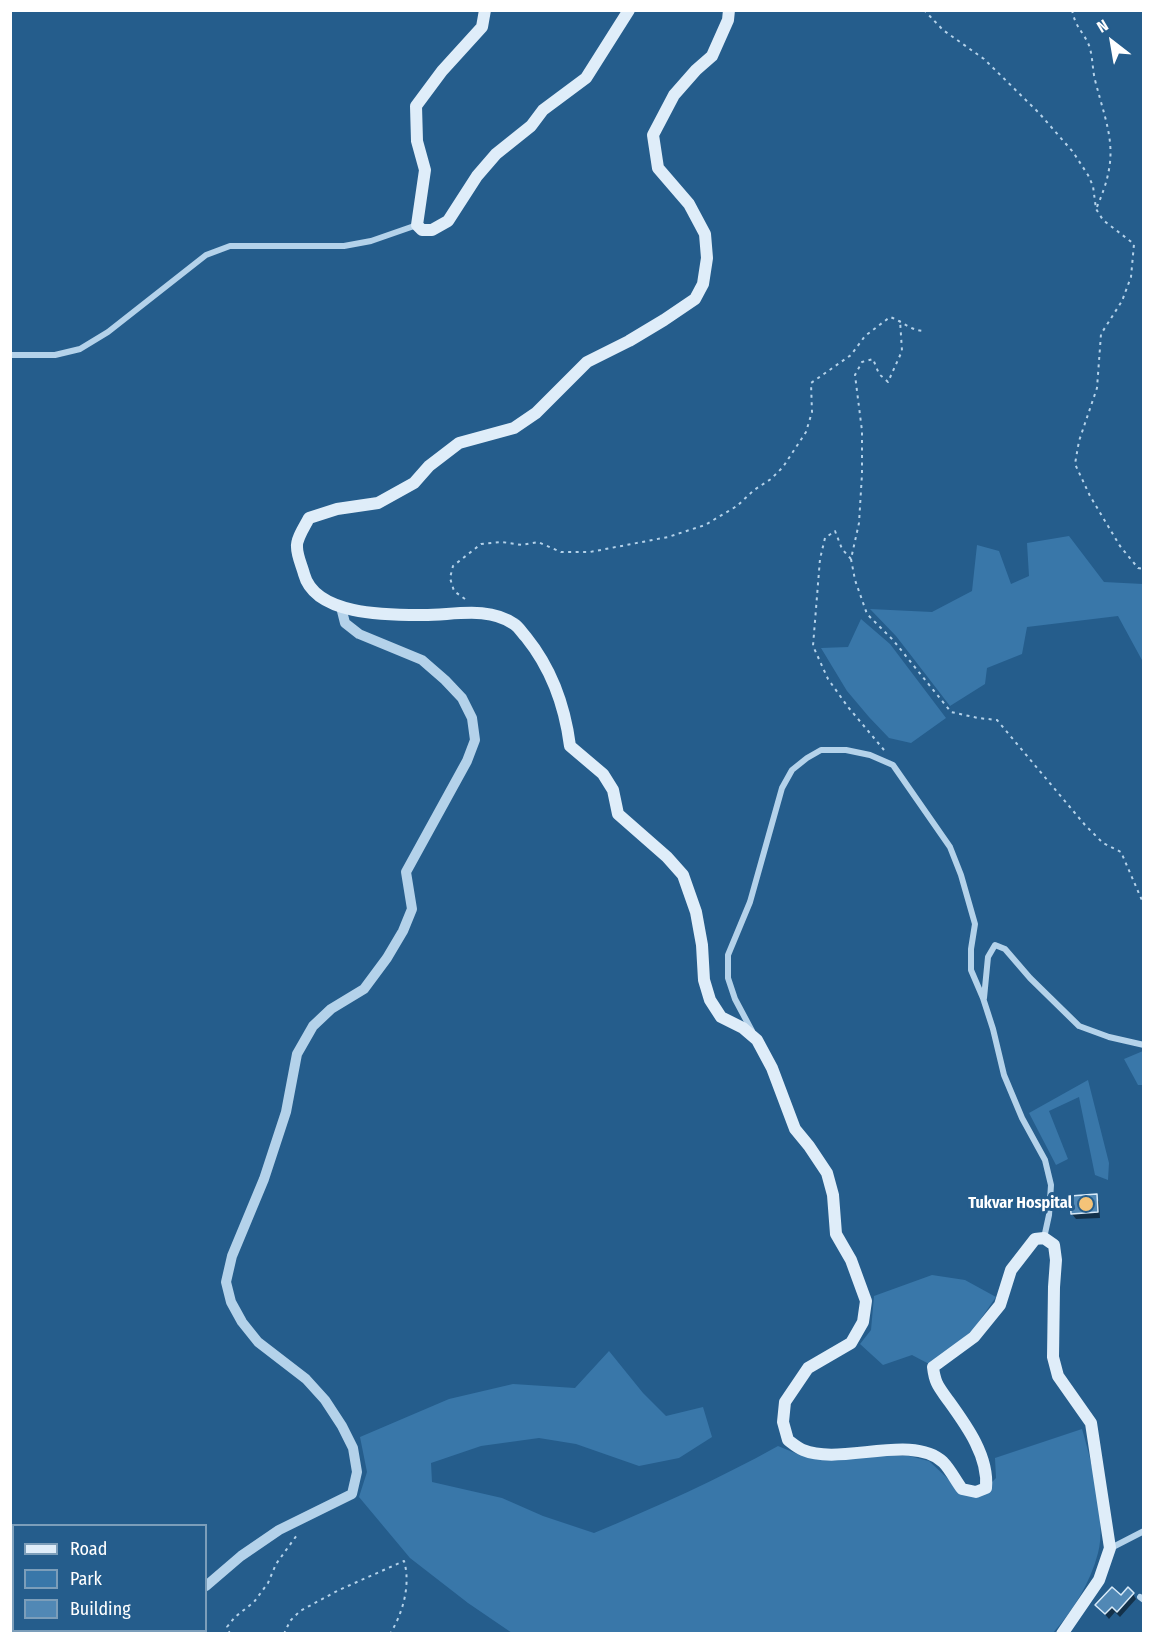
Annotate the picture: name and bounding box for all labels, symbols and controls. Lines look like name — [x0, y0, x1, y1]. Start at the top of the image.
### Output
north arrow — [1082, 12, 1142, 72]
text: N — [1093, 16, 1111, 37]
place label: Tukvar Hospital — [968, 1194, 1072, 1214]
marker: Tukvar Hospital — [1077, 1195, 1095, 1213]
legend — [12, 1524, 207, 1632]
text: Road — [70, 1538, 107, 1560]
text: Park — [70, 1568, 102, 1590]
text: Building — [70, 1598, 131, 1620]

